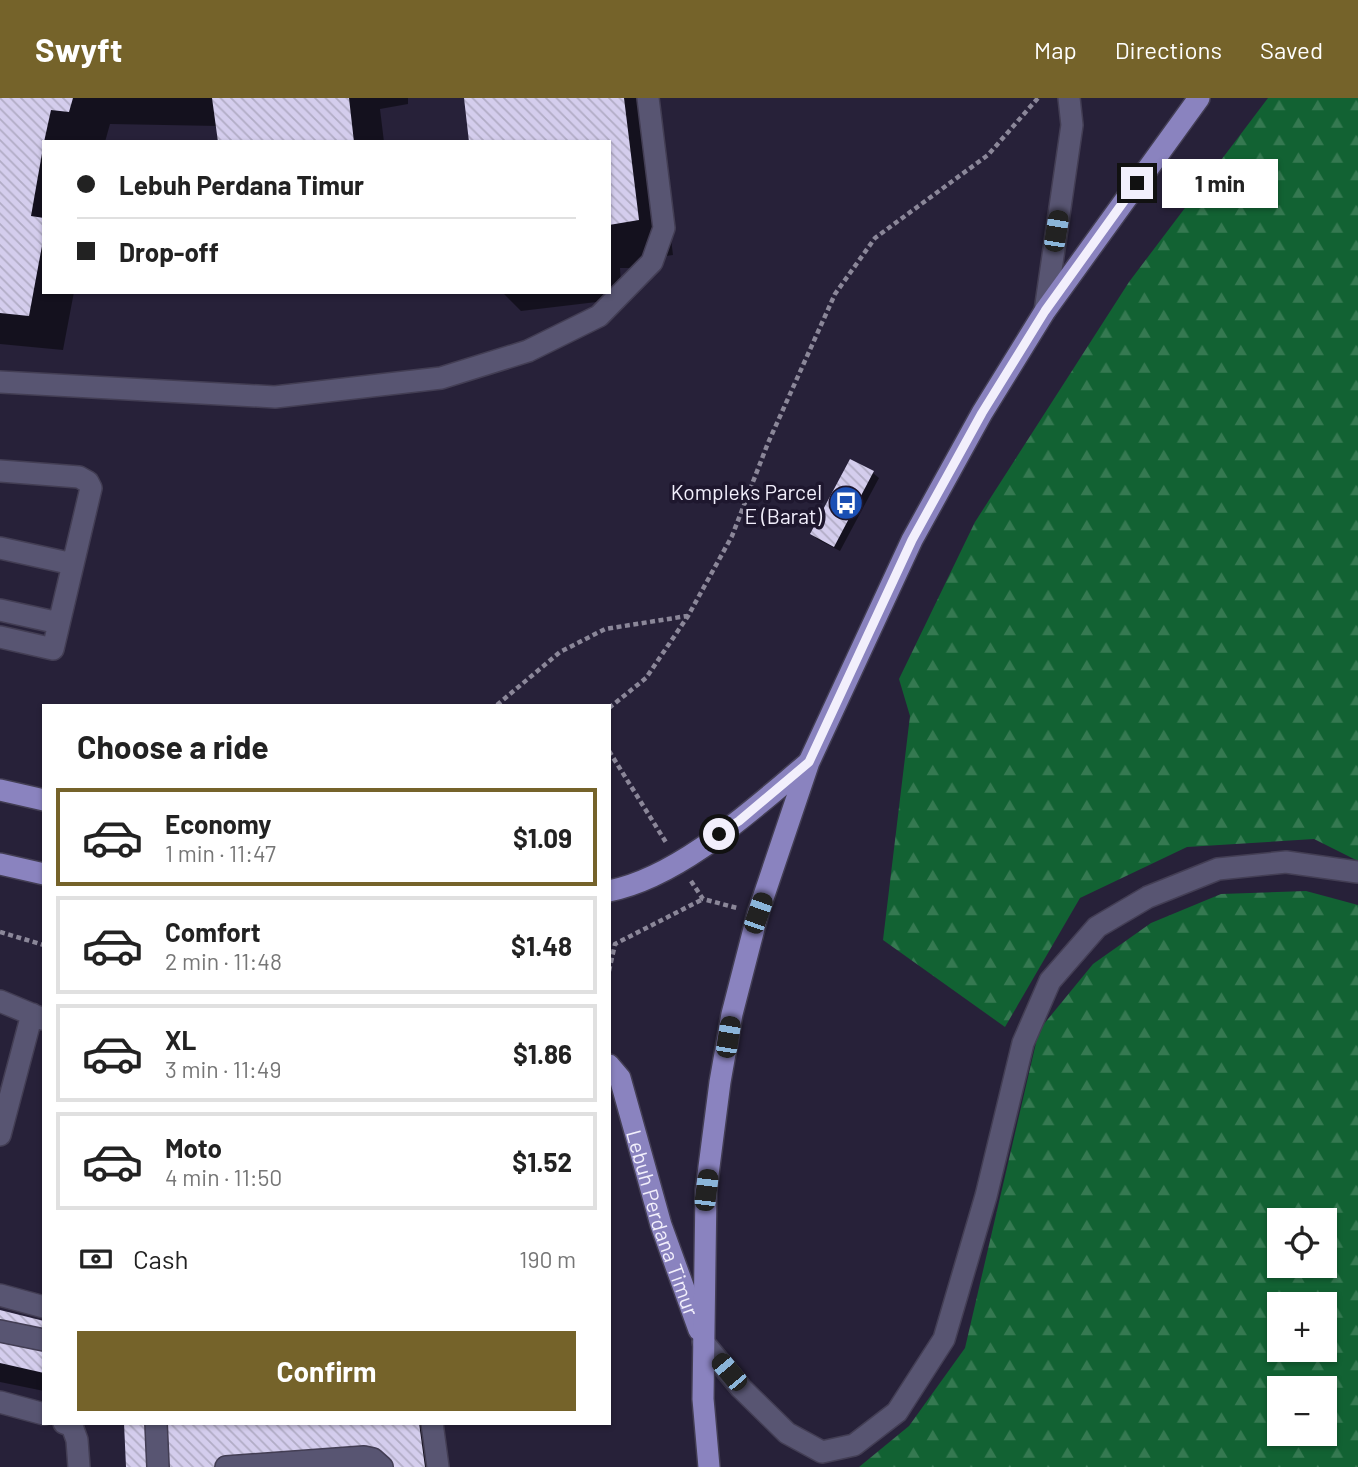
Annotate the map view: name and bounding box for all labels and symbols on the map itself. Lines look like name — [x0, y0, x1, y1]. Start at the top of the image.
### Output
callout: 1 min — [1162, 158, 1277, 208]
route end — [1121, 167, 1153, 199]
car — [1043, 209, 1070, 253]
place label: Kompleks Parcel E (Barat) — [671, 479, 823, 528]
bus stop icon: Kompleks Parcel E (Barat) — [827, 484, 865, 522]
route start — [703, 818, 735, 850]
car — [742, 890, 775, 936]
car — [715, 1015, 742, 1059]
street label: Lebuh Perdana Timur — [622, 1127, 705, 1319]
car — [694, 1168, 719, 1212]
car — [708, 1349, 751, 1395]

